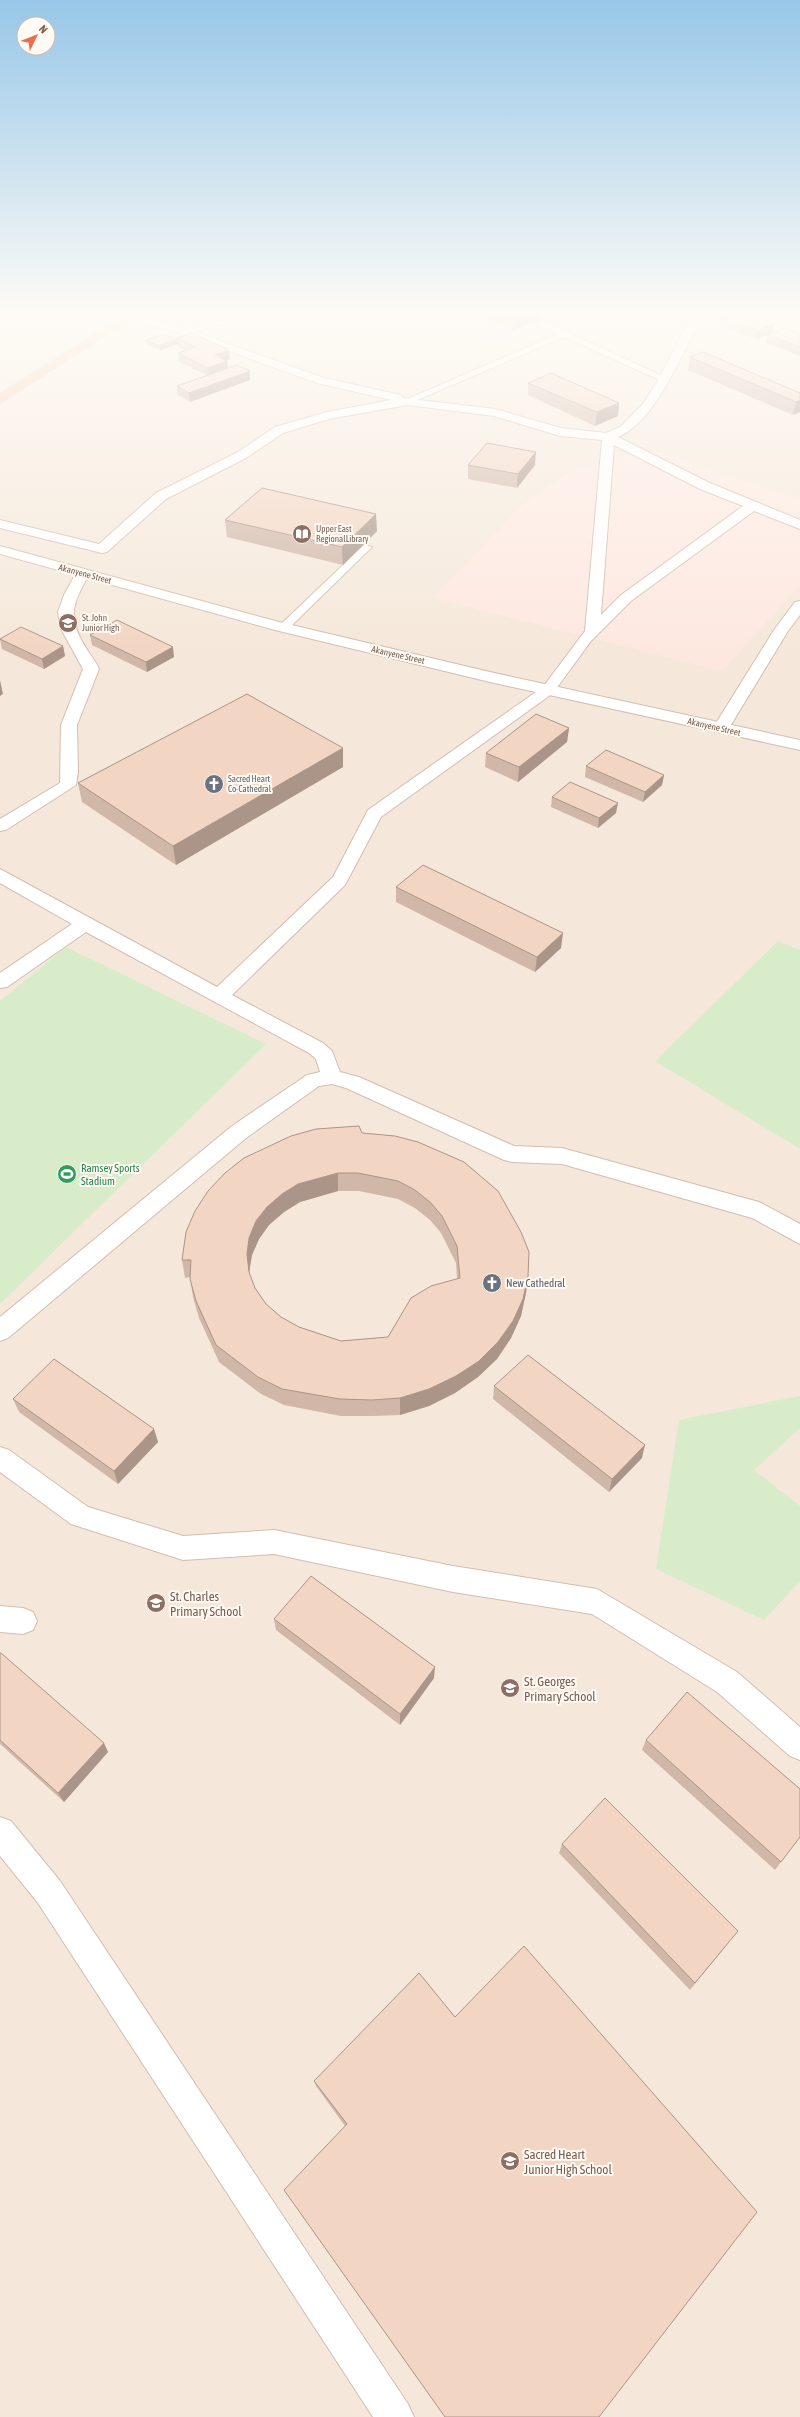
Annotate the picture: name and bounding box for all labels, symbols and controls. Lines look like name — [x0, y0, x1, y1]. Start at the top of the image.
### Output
north arrow — [16, 16, 56, 56]
text: N — [37, 23, 50, 36]
library icon: Upper East RegionalLibrary — [291, 523, 313, 545]
place label: Upper East RegionalLibrary — [316, 524, 369, 544]
street label: Akanyene Street — [58, 562, 113, 586]
school or university icon: St. John Junior High — [57, 612, 79, 634]
place label: St. John Junior High — [82, 613, 119, 633]
street label: Akanyene Street — [371, 644, 426, 666]
street label: Akanyene Street — [687, 716, 742, 738]
church icon: Sacred Heart Co-Cathedral — [203, 773, 225, 795]
place label: Sacred Heart Co-Cathedral — [228, 774, 272, 794]
place label: Ramsey Sports Stadium — [81, 1162, 140, 1187]
sports icon: Ramsey Sports Stadium — [56, 1163, 78, 1185]
church icon: New Cathedral — [481, 1272, 503, 1294]
place label: New Cathedral — [506, 1277, 565, 1289]
place label: St. Charles Primary School — [170, 1589, 242, 1619]
school or university icon: St. Charles Primary School — [145, 1592, 167, 1614]
place label: St. Georges Primary School — [524, 1674, 596, 1704]
school or university icon: St. Georges Primary School — [499, 1677, 521, 1699]
place label: Sacred Heart Junior High School — [524, 2147, 612, 2177]
school or university icon: Sacred Heart Junior High School — [499, 2150, 521, 2172]

